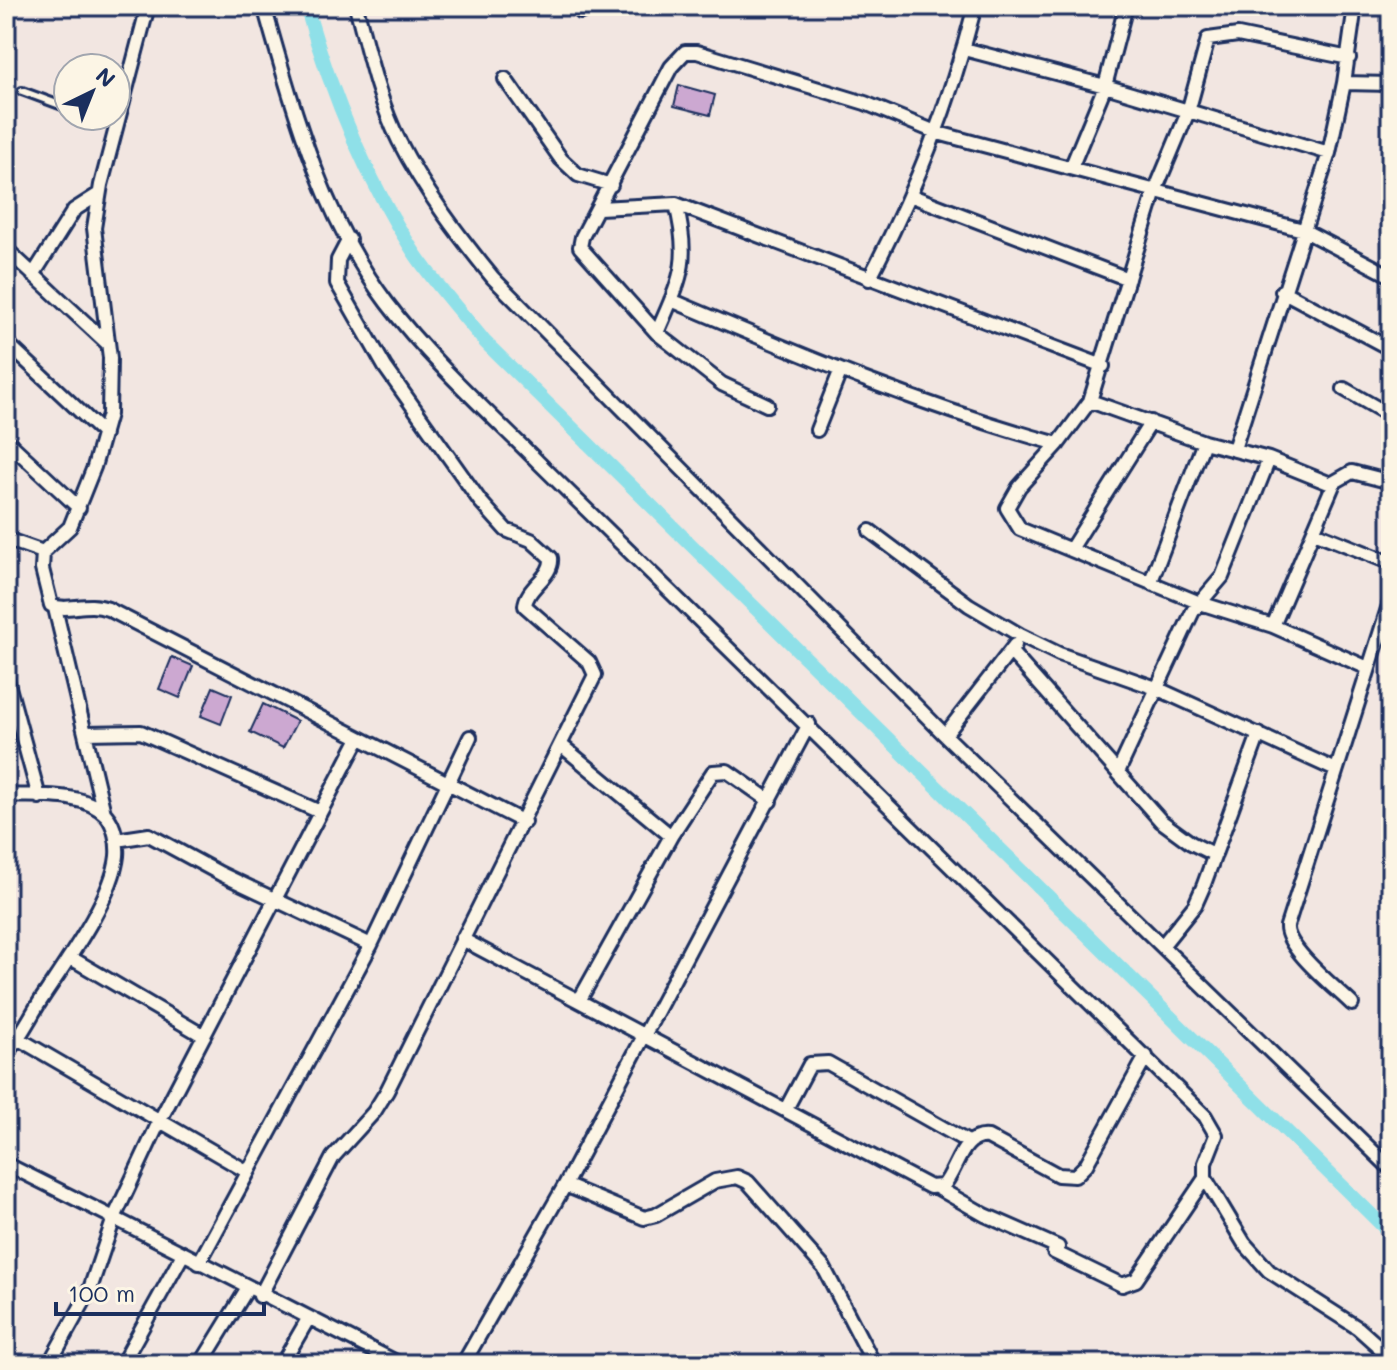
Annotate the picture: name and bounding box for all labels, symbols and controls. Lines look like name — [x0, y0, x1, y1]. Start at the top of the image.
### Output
north arrow — [52, 52, 132, 132]
text: N — [90, 61, 122, 93]
scale bar — [56, 1266, 264, 1316]
text: 100 m — [68, 1277, 135, 1308]

